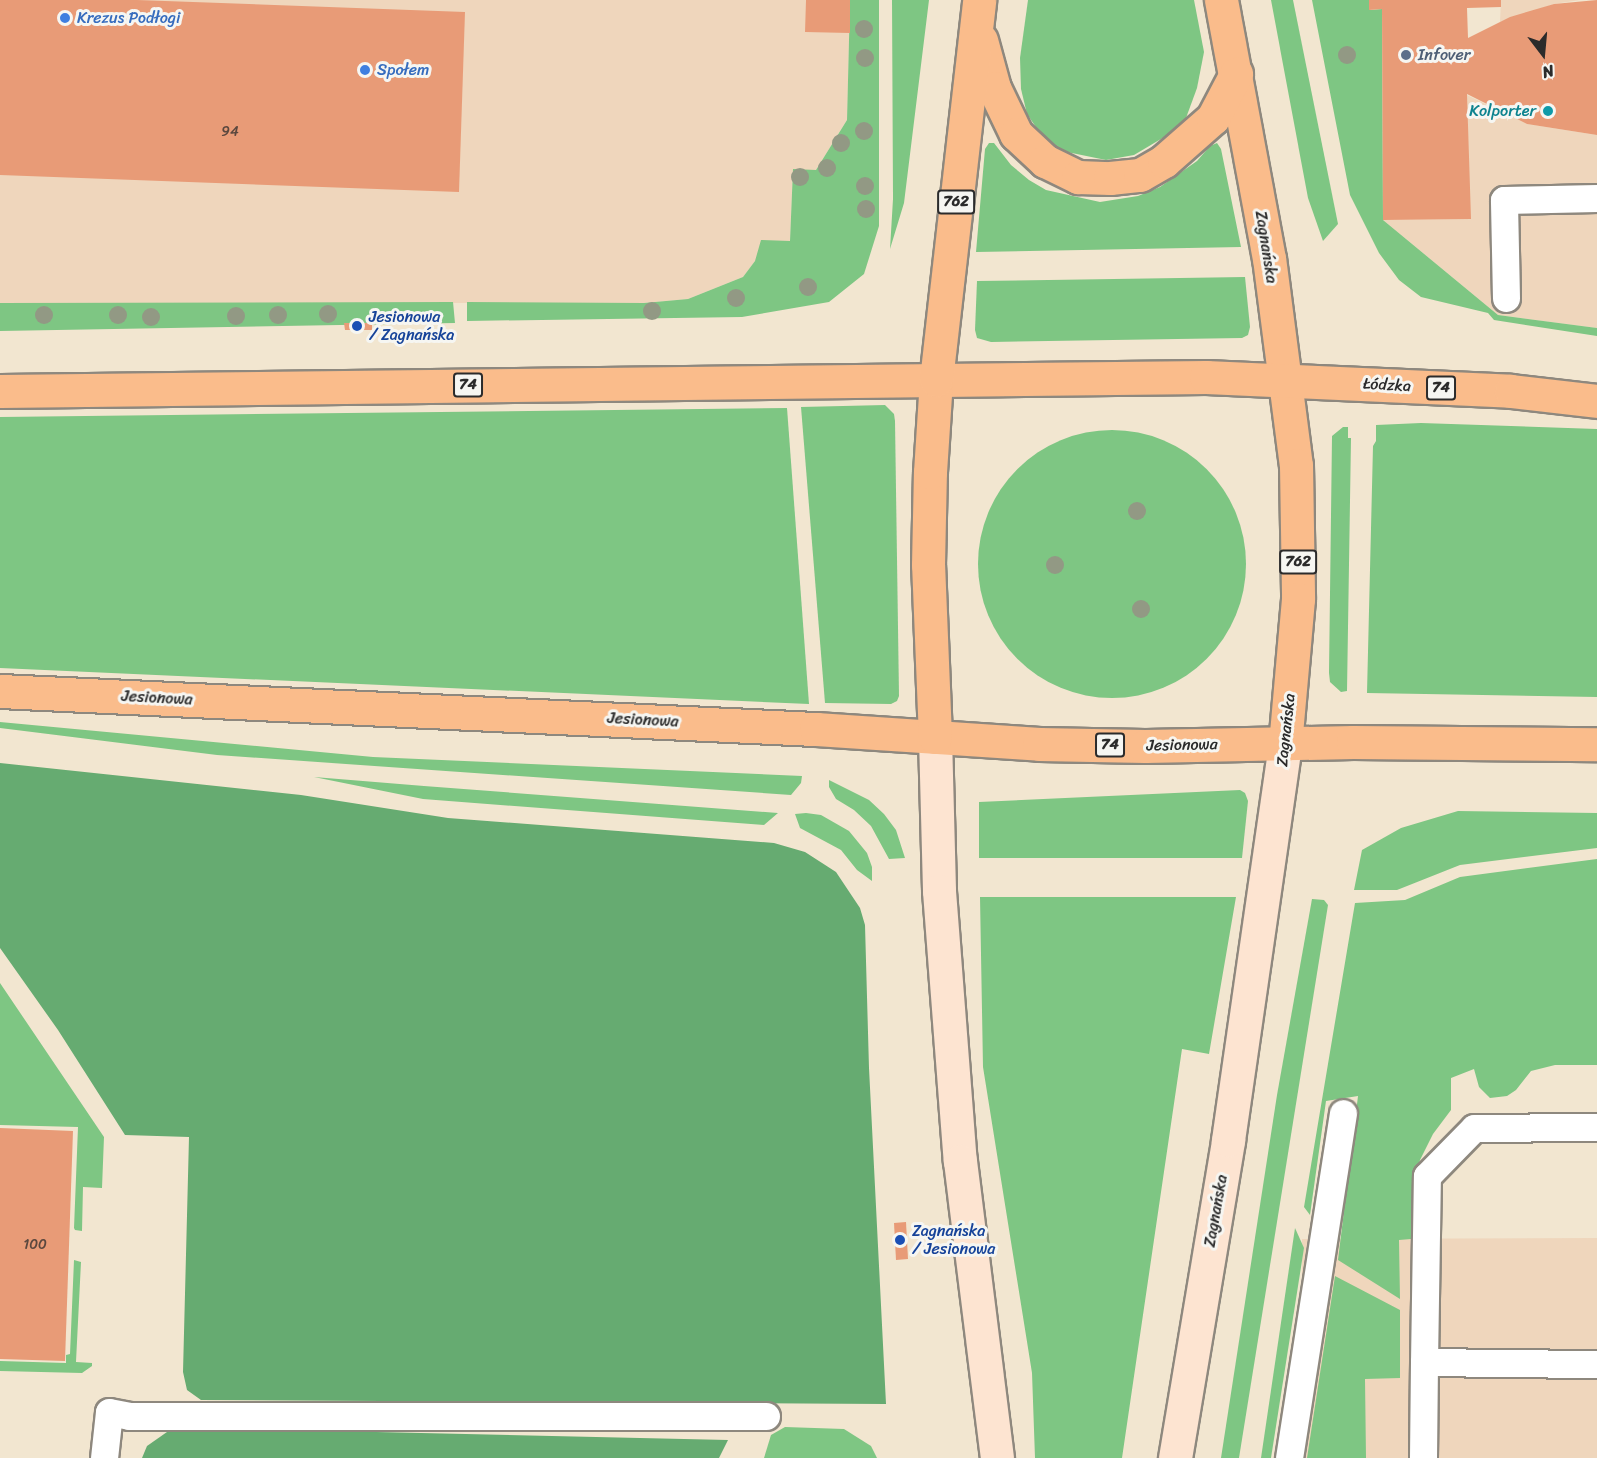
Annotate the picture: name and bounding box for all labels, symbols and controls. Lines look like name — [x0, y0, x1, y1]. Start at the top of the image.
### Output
place label: Krezus Podłogi — [77, 8, 181, 28]
marker: Krezus Podłogi — [58, 11, 72, 25]
north arrow — [1513, 24, 1573, 84]
place label: Infover — [1418, 45, 1470, 65]
marker: Infover — [1399, 48, 1413, 62]
text: N — [1539, 56, 1557, 87]
place label: Społem — [377, 60, 429, 80]
marker: Społem — [358, 63, 372, 77]
place label: Kolporter — [1469, 101, 1536, 121]
marker: Kolporter — [1541, 104, 1555, 118]
house number: 94 — [221, 124, 239, 140]
road number: 762 — [936, 190, 976, 214]
street label: Zagnańska — [1251, 209, 1281, 285]
place label: Jesionowa / Zagnańska — [369, 307, 454, 345]
marker: Jesionowa / Zagnańska — [350, 319, 364, 333]
road number: 74 — [453, 373, 483, 397]
street label: Łódzka — [1362, 374, 1412, 396]
road number: 74 — [1426, 376, 1456, 400]
road number: 762 — [1278, 550, 1318, 574]
street label: Jesionowa — [121, 687, 193, 709]
street label: Zagnańska — [1273, 693, 1299, 767]
street label: Jesionowa — [607, 709, 679, 731]
road number: 74 — [1095, 733, 1125, 757]
street label: Jesionowa — [1146, 735, 1218, 755]
street label: Zagnańska — [1200, 1173, 1232, 1249]
place label: Zagnańska / Jesionowa — [912, 1221, 995, 1259]
marker: Zagnańska / Jesionowa — [893, 1233, 907, 1247]
house number: 100 — [23, 1237, 47, 1253]

